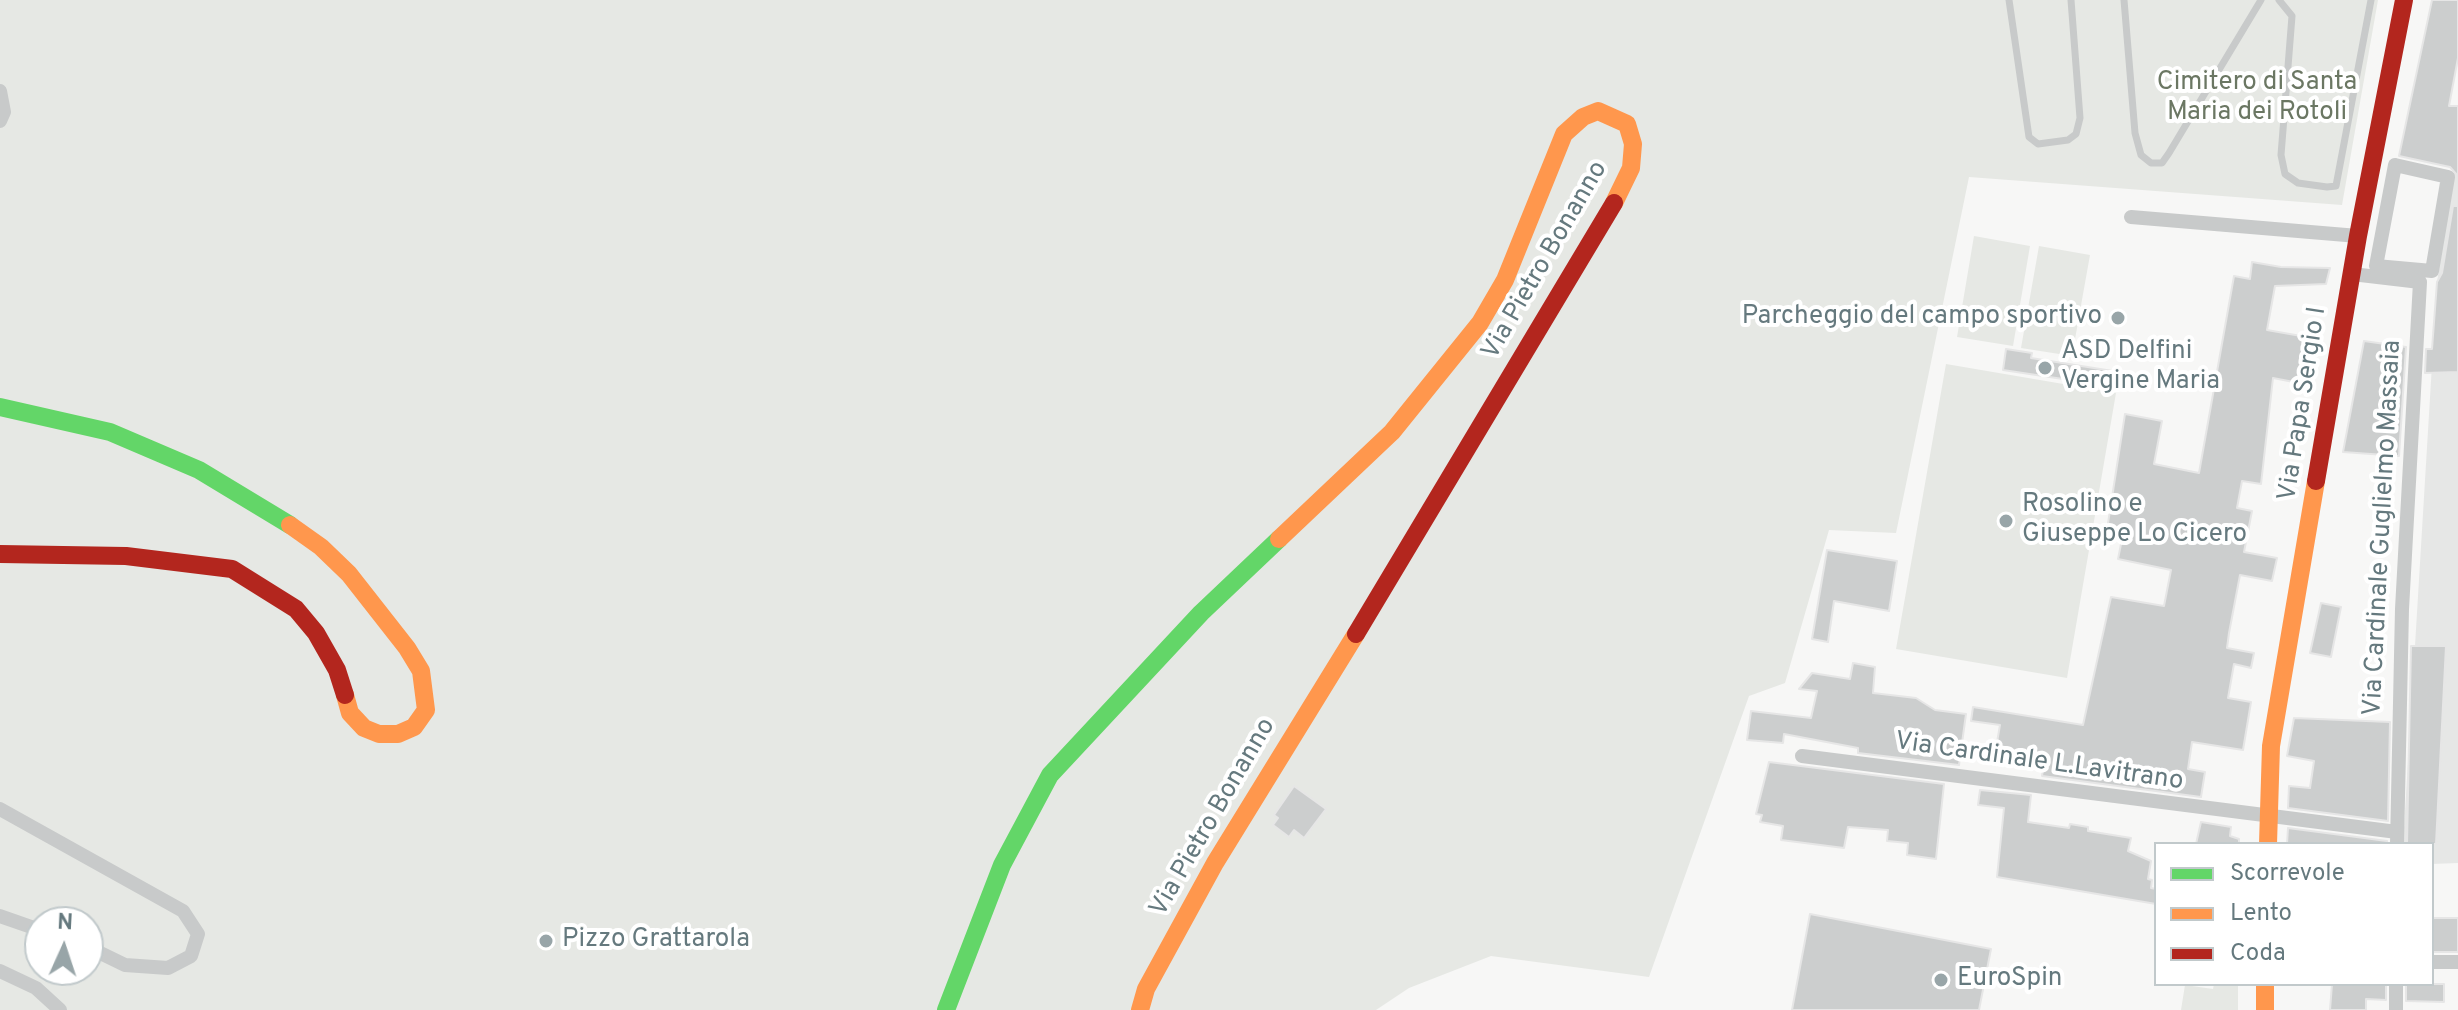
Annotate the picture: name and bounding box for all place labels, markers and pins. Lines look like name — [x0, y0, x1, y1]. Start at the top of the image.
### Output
place label: Parcheggio del campo sportivo — [1742, 302, 2102, 334]
marker: Parcheggio del campo sportivo — [2109, 309, 2127, 327]
place label: ASD Delfini Vergine Maria — [2061, 337, 2220, 398]
marker: ASD Delfini Vergine Maria — [2036, 359, 2054, 377]
place label: Rosolino e Giuseppe Lo Cicero — [2022, 490, 2247, 552]
marker: Rosolino e Giuseppe Lo Cicero — [1997, 512, 2015, 530]
place label: Pizzo Grattarola — [562, 925, 750, 957]
marker: Pizzo Grattarola — [537, 932, 555, 950]
place label: EuroSpin — [1957, 964, 2062, 996]
marker: EuroSpin — [1932, 971, 1950, 989]

